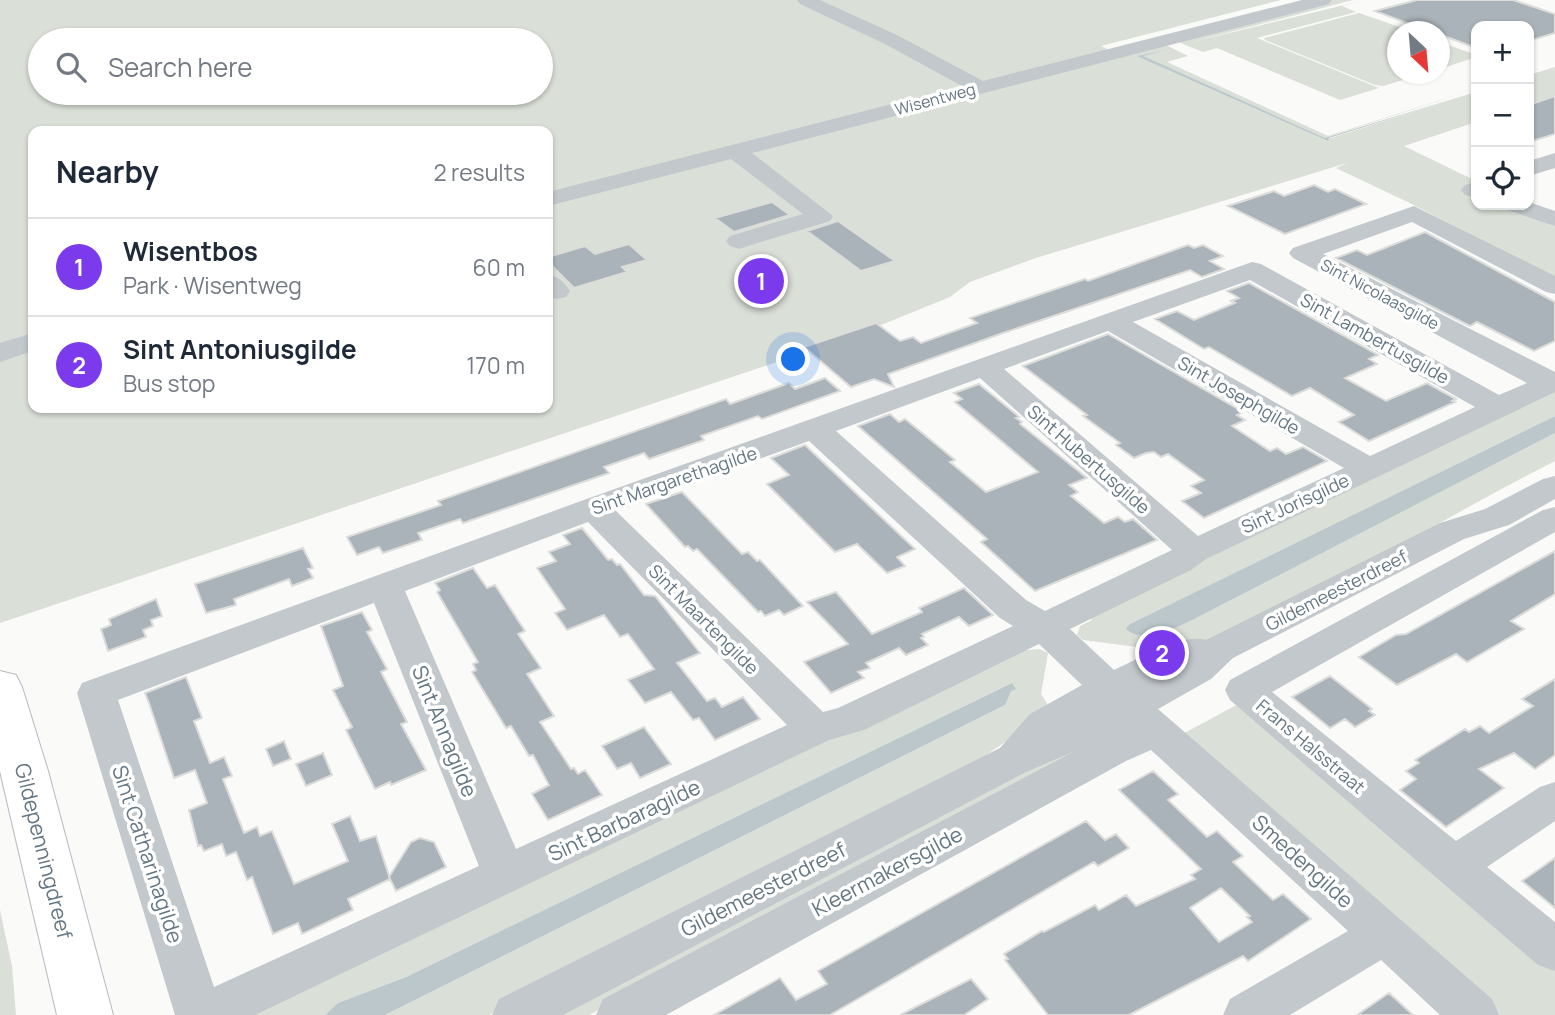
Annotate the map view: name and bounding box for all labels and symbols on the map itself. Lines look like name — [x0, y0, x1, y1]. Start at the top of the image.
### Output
north arrow — [1387, 21, 1450, 84]
street label: Wisentweg — [892, 78, 978, 120]
street label: Sint Nicolaasgilde — [1317, 253, 1443, 335]
pin: 1 — [738, 255, 784, 307]
street label: Sint Lambertusgilde — [1296, 287, 1454, 389]
your location — [776, 342, 810, 376]
street label: Sint Josephgilde — [1174, 350, 1304, 440]
street label: Sint Hubertusgilde — [1023, 399, 1155, 519]
street label: Sint Margarethagilde — [588, 440, 760, 520]
street label: Sint Jorisgilde — [1237, 468, 1353, 538]
street label: Gildemeesterdreef — [1261, 544, 1411, 636]
street label: Sint Maartengilde — [644, 559, 764, 679]
pin: 2 — [1139, 627, 1185, 679]
street label: Sint Annagilde — [406, 661, 484, 801]
street label: Frans Halsstraat — [1252, 693, 1370, 799]
street label: Gildepenningdreef — [9, 760, 79, 942]
street label: Sint Catharinagilde — [106, 761, 190, 947]
street label: Sint Barbaragilde — [543, 772, 705, 868]
street label: Smedengilde — [1247, 808, 1359, 914]
street label: Kleermakersgilde — [807, 820, 967, 922]
street label: Gildemeesterdreef — [676, 835, 851, 943]

